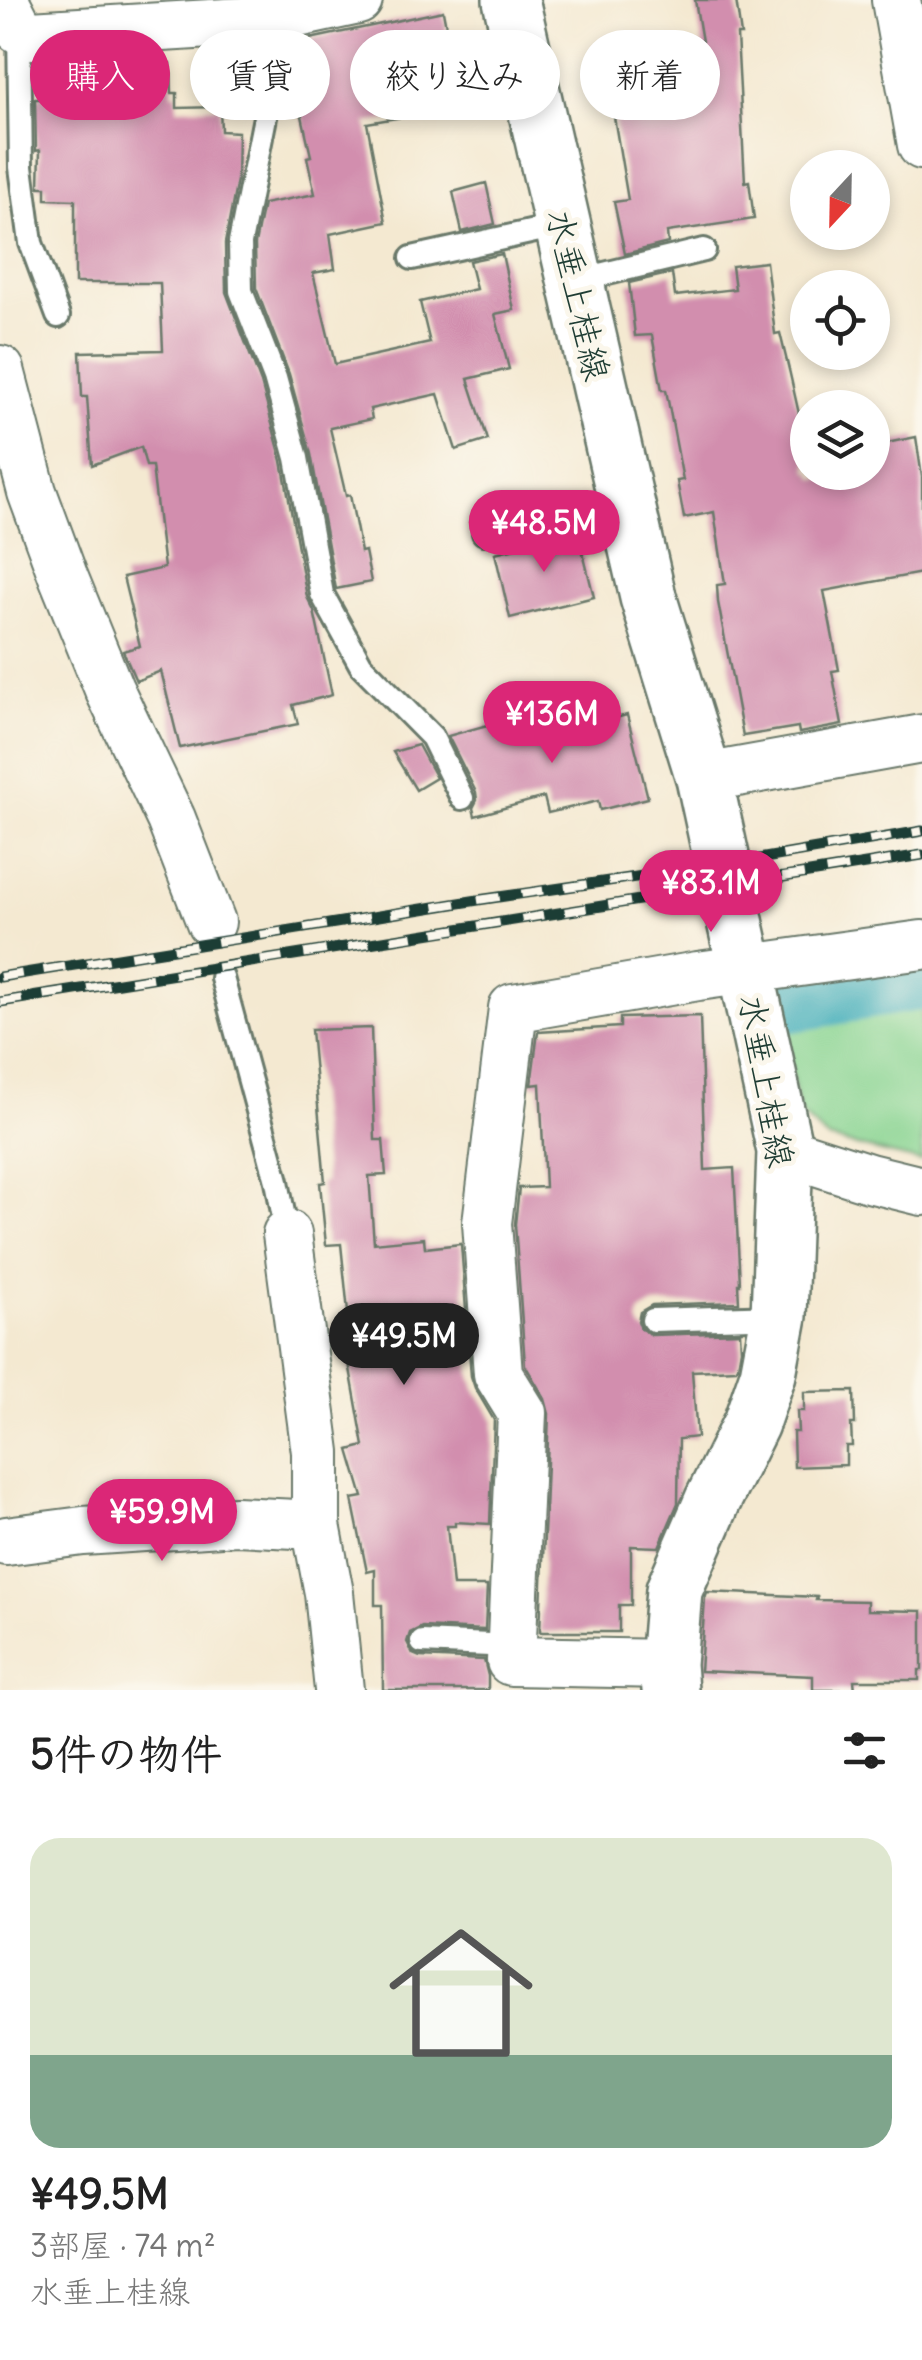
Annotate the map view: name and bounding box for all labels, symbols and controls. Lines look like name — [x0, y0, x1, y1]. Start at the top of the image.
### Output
chip: 購入 — [30, 30, 170, 120]
chip: 賃貸 — [190, 30, 330, 120]
chip: 絞り込み — [350, 30, 560, 120]
chip: 新着 — [580, 30, 720, 120]
north arrow — [790, 150, 890, 250]
map controls — [790, 150, 890, 490]
street label: 水垂上桂線 — [538, 205, 620, 385]
button: locate — [790, 270, 890, 370]
button: layers — [790, 390, 890, 490]
pin: ¥48.5M — [463, 490, 625, 575]
text: ¥48.5M — [491, 502, 597, 543]
pin: ¥136M — [482, 681, 622, 766]
text: ¥136M — [505, 693, 599, 734]
pin: ¥83.1M — [630, 850, 792, 935]
text: ¥83.1M — [661, 862, 761, 903]
street label: 水垂上桂線 — [730, 991, 804, 1171]
pin: ¥49.5M — [323, 1303, 485, 1388]
text: ¥49.5M — [351, 1315, 457, 1356]
pin: ¥59.9M — [81, 1479, 243, 1564]
text: ¥59.9M — [109, 1491, 215, 1532]
icon: filters — [837, 1723, 892, 1778]
text: 5件の物件 — [30, 1728, 222, 1780]
icon: home — [371, 1903, 551, 2083]
text: ¥49.5M — [30, 2168, 169, 2220]
text: 3部屋 · 74 m² — [30, 2225, 216, 2266]
text: 水垂上桂線 — [30, 2271, 190, 2312]

